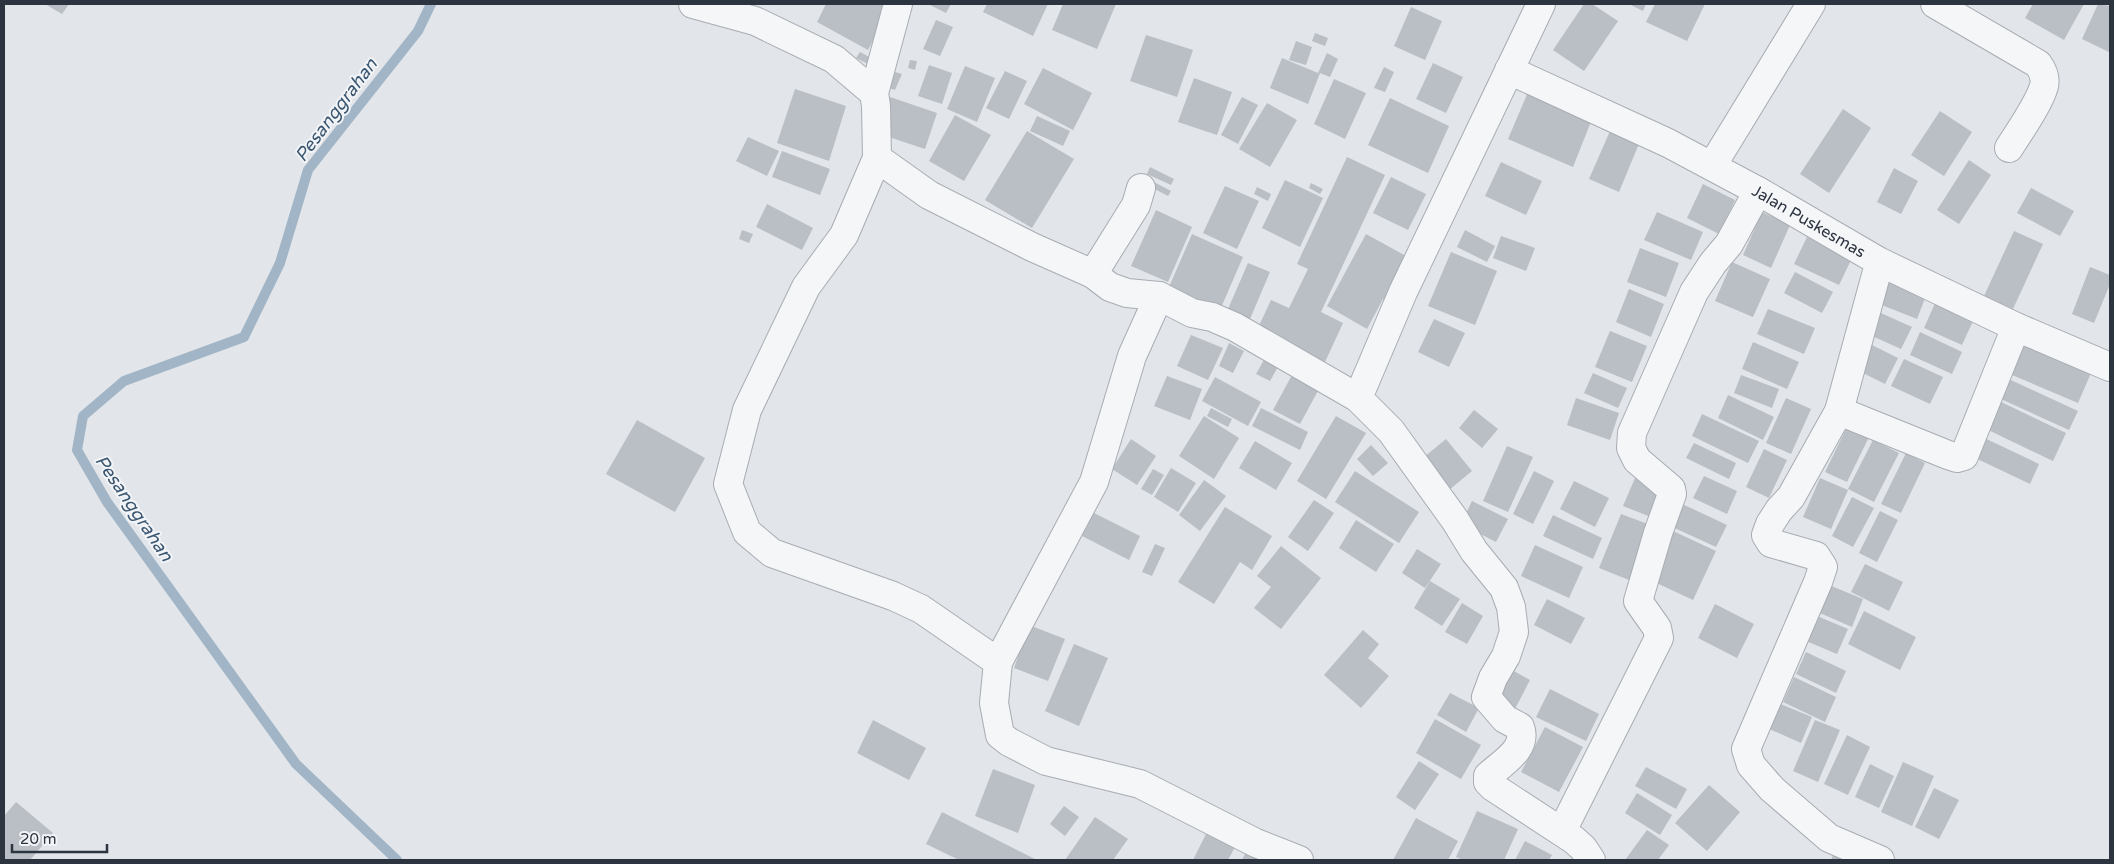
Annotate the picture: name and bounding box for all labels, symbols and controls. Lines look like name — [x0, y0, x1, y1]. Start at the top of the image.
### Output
water label: Pesanggrahan — [290, 53, 383, 166]
street label: Jalan Puskesmas — [1748, 181, 1869, 262]
water label: Pesanggrahan — [90, 451, 178, 566]
scale bar — [12, 822, 108, 854]
text: 20 m — [20, 830, 57, 848]

